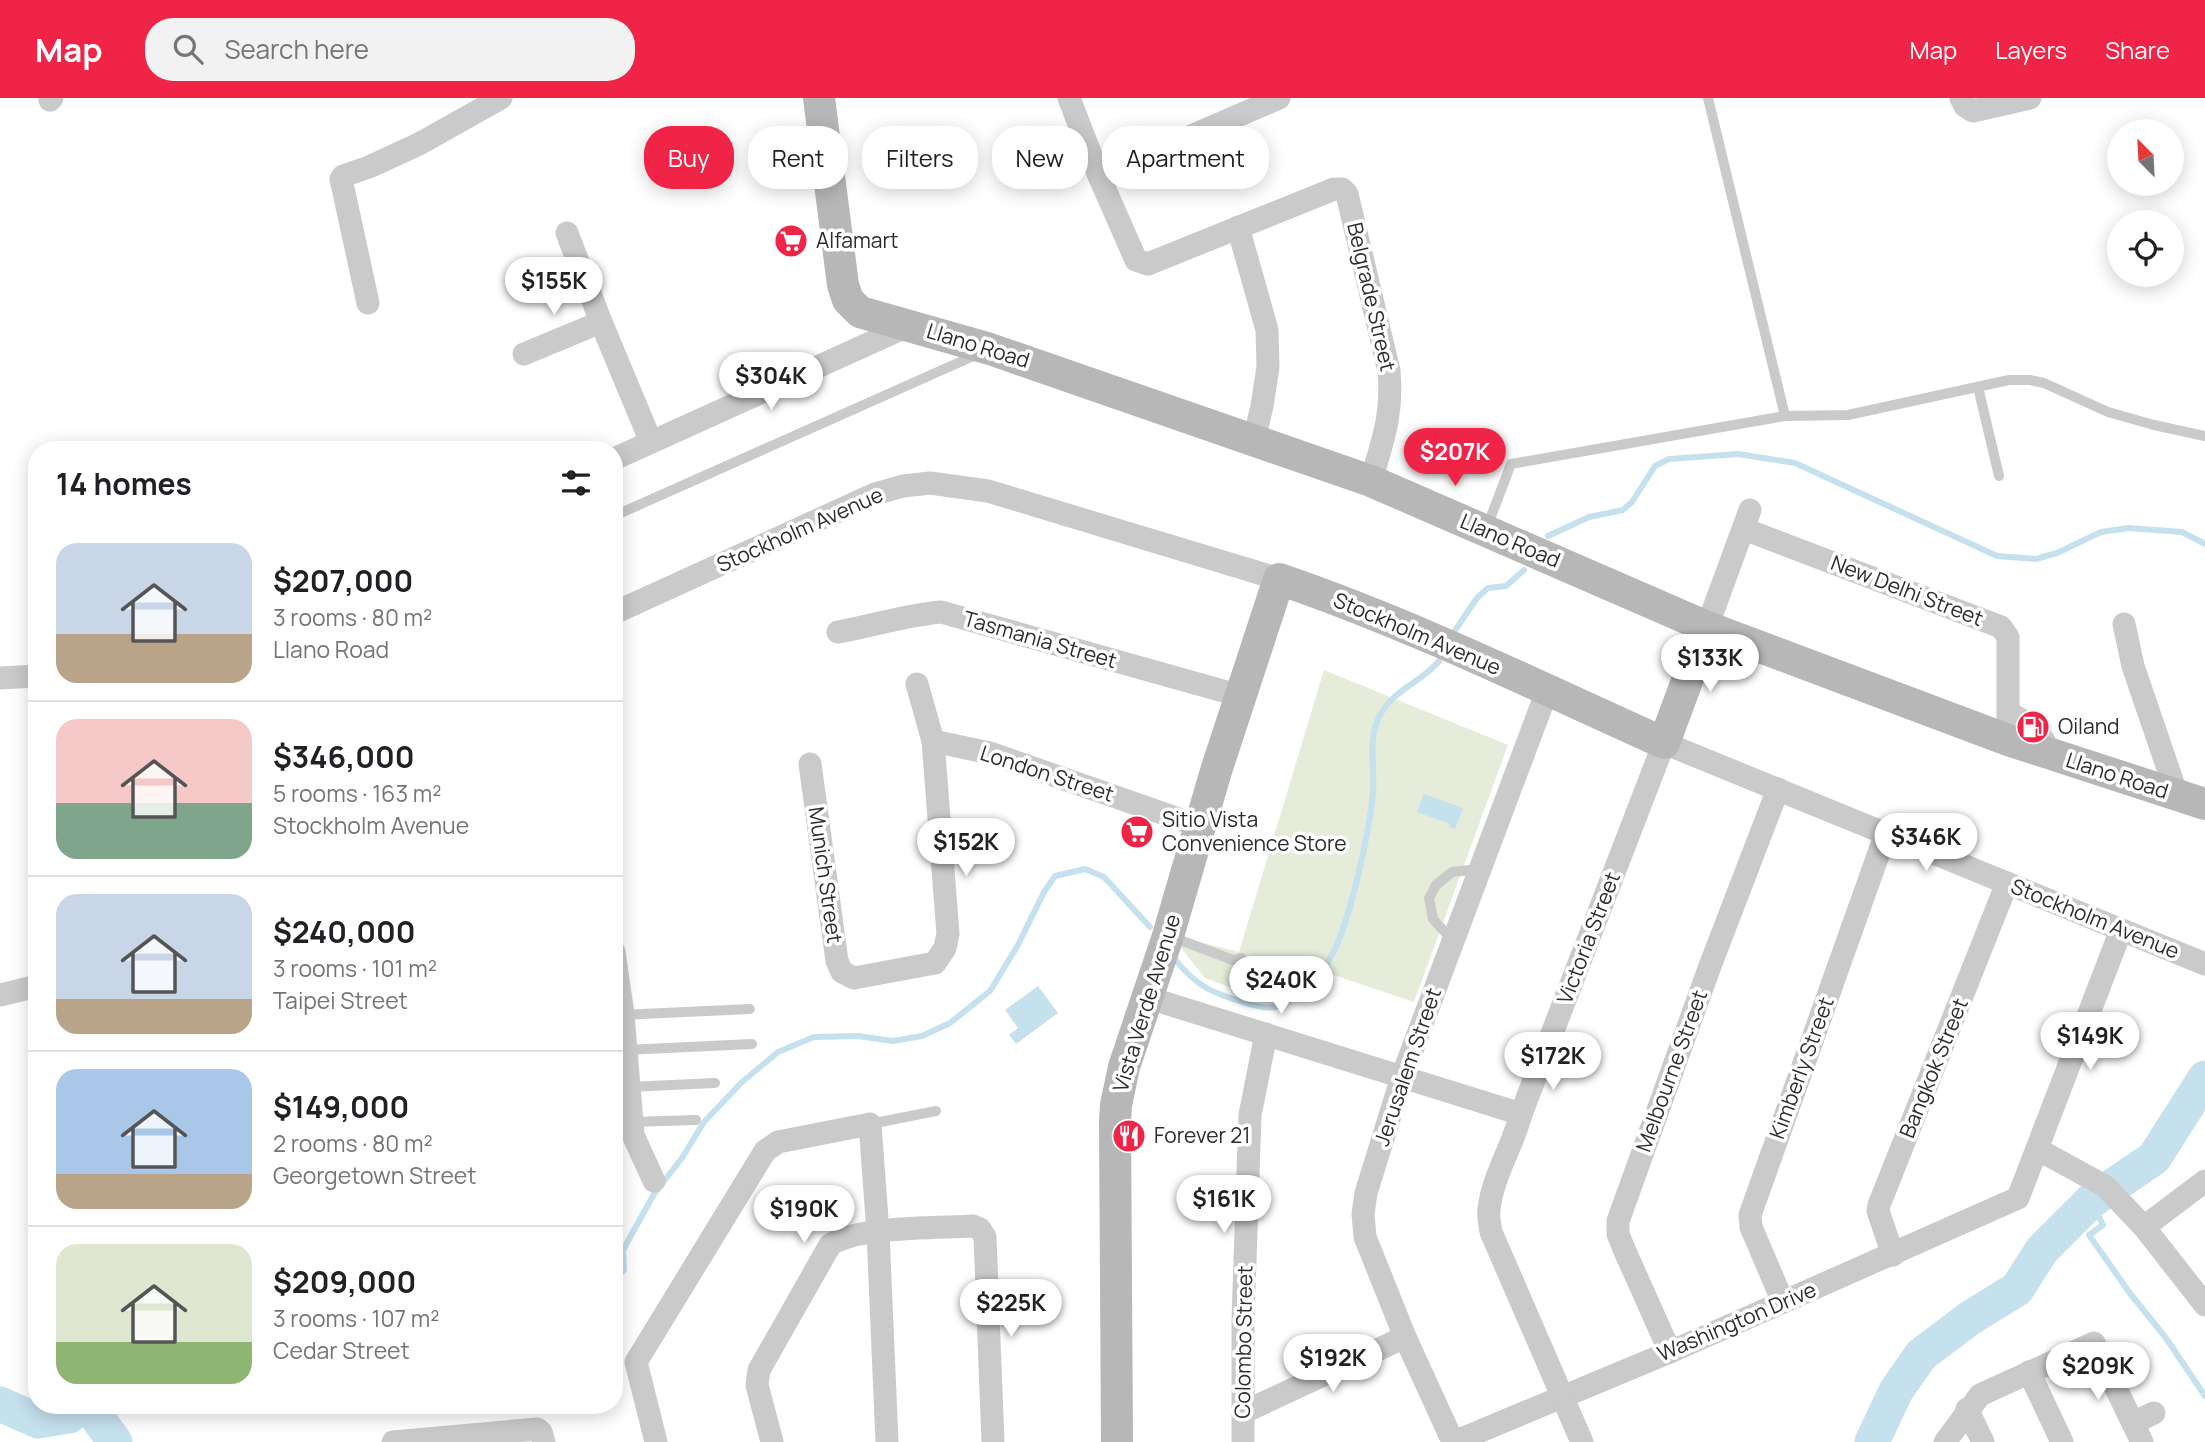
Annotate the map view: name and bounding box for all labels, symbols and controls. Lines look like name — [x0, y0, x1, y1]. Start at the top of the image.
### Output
search box — [145, 18, 635, 81]
text: Map — [35, 27, 103, 72]
icon: search — [169, 30, 207, 68]
text: Search here — [225, 31, 369, 67]
text: Map — [1910, 33, 1957, 66]
text: Layers — [1995, 33, 2067, 66]
text: Share — [2105, 33, 2170, 66]
north arrow — [2107, 119, 2184, 196]
map controls — [2107, 119, 2184, 287]
chip: Buy — [644, 126, 734, 189]
chip: Rent — [748, 126, 848, 189]
chip: Filters — [862, 126, 978, 189]
chip: New — [992, 126, 1088, 189]
chip: Apartment — [1102, 126, 1269, 189]
button: locate — [2107, 210, 2184, 287]
street label: Belgrade Street — [1341, 220, 1403, 374]
supermarket icon: Alfamart — [772, 222, 810, 260]
place label: Alfamart — [816, 226, 898, 254]
pin: $155K — [505, 258, 603, 317]
text: $155K — [521, 264, 587, 296]
street label: Llano Road — [923, 316, 1033, 374]
pin: $304K — [722, 352, 820, 412]
text: $304K — [735, 359, 807, 391]
pin: $207K — [1406, 428, 1504, 488]
text: $207K — [1420, 435, 1490, 467]
text: 14 homes — [56, 463, 192, 504]
icon: filters — [557, 464, 595, 502]
street label: Stockholm Avenue — [712, 480, 887, 578]
street label: Llano Road — [1456, 506, 1565, 574]
street label: New Delhi Street — [1827, 548, 1988, 632]
text: $207,000 — [273, 560, 413, 601]
icon: home — [112, 571, 196, 655]
street label: Stockholm Avenue — [1329, 585, 1505, 681]
text: 3 rooms · 80 m² — [273, 601, 432, 633]
street label: Tasmania Street — [960, 604, 1120, 674]
text: Llano Road — [273, 633, 389, 665]
pin: $133K — [1661, 634, 1759, 694]
text: $133K — [1677, 641, 1743, 673]
fuel station icon: Oiland — [2014, 708, 2052, 746]
place label: Oiland — [2058, 712, 2120, 740]
text: $346,000 — [273, 736, 415, 777]
street label: London Street — [977, 738, 1118, 808]
street label: Llano Road — [2063, 745, 2172, 805]
icon: home — [112, 747, 196, 831]
text: 5 rooms · 163 m² — [273, 777, 441, 809]
street label: Munich Street — [803, 805, 849, 945]
place label: Sitio Vista Convenience Store — [1162, 805, 1347, 857]
text: Stockholm Avenue — [273, 809, 469, 841]
supermarket icon: Sitio Vista Convenience Store — [1118, 813, 1156, 851]
pin: $346K — [1877, 814, 1975, 873]
pin: $152K — [917, 818, 1015, 878]
text: $346K — [1891, 820, 1962, 852]
text: $152K — [933, 825, 999, 857]
street label: Victoria Street — [1550, 868, 1626, 1008]
street label: Stockholm Avenue — [2007, 872, 2184, 965]
street label: Vista Verde Avenue — [1106, 910, 1186, 1095]
text: $240,000 — [273, 911, 415, 952]
icon: home — [112, 922, 196, 1006]
text: 3 rooms · 101 m² — [273, 952, 437, 984]
pin: $240K — [1232, 956, 1330, 1016]
text: $240K — [1245, 963, 1317, 995]
text: Taipei Street — [273, 984, 408, 1016]
street label: Jerusalem Street — [1367, 984, 1447, 1149]
street label: Melbourne Street — [1629, 986, 1713, 1155]
street label: Kimberly Street — [1762, 993, 1840, 1143]
street label: Bangkok Street — [1892, 994, 1974, 1142]
pin: $149K — [2041, 1012, 2139, 1072]
text: $149K — [2056, 1019, 2124, 1051]
pin: $172K — [1504, 1032, 1602, 1092]
text: $172K — [1520, 1039, 1586, 1071]
text: $149,000 — [273, 1086, 409, 1127]
icon: home — [112, 1097, 196, 1181]
restaurant icon: Forever 21 — [1110, 1117, 1148, 1155]
place label: Forever 21 — [1154, 1121, 1250, 1149]
text: 2 rooms · 80 m² — [273, 1127, 433, 1159]
text: Georgetown Street — [273, 1159, 477, 1191]
pin: $161K — [1175, 1176, 1273, 1235]
text: $161K — [1192, 1182, 1256, 1214]
pin: $190K — [755, 1186, 853, 1245]
text: $190K — [770, 1192, 838, 1224]
text: $209,000 — [273, 1261, 416, 1302]
street label: Colombo Street — [1228, 1265, 1258, 1419]
icon: home — [112, 1272, 196, 1356]
street label: Washington Drive — [1653, 1275, 1820, 1367]
pin: $225K — [962, 1280, 1060, 1339]
text: $225K — [976, 1286, 1046, 1318]
text: 3 rooms · 107 m² — [273, 1302, 439, 1334]
text: Cedar Street — [273, 1334, 410, 1366]
pin: $192K — [1284, 1334, 1382, 1394]
text: $192K — [1299, 1341, 1367, 1373]
pin: $209K — [2049, 1342, 2147, 1402]
text: $209K — [2062, 1349, 2134, 1381]

